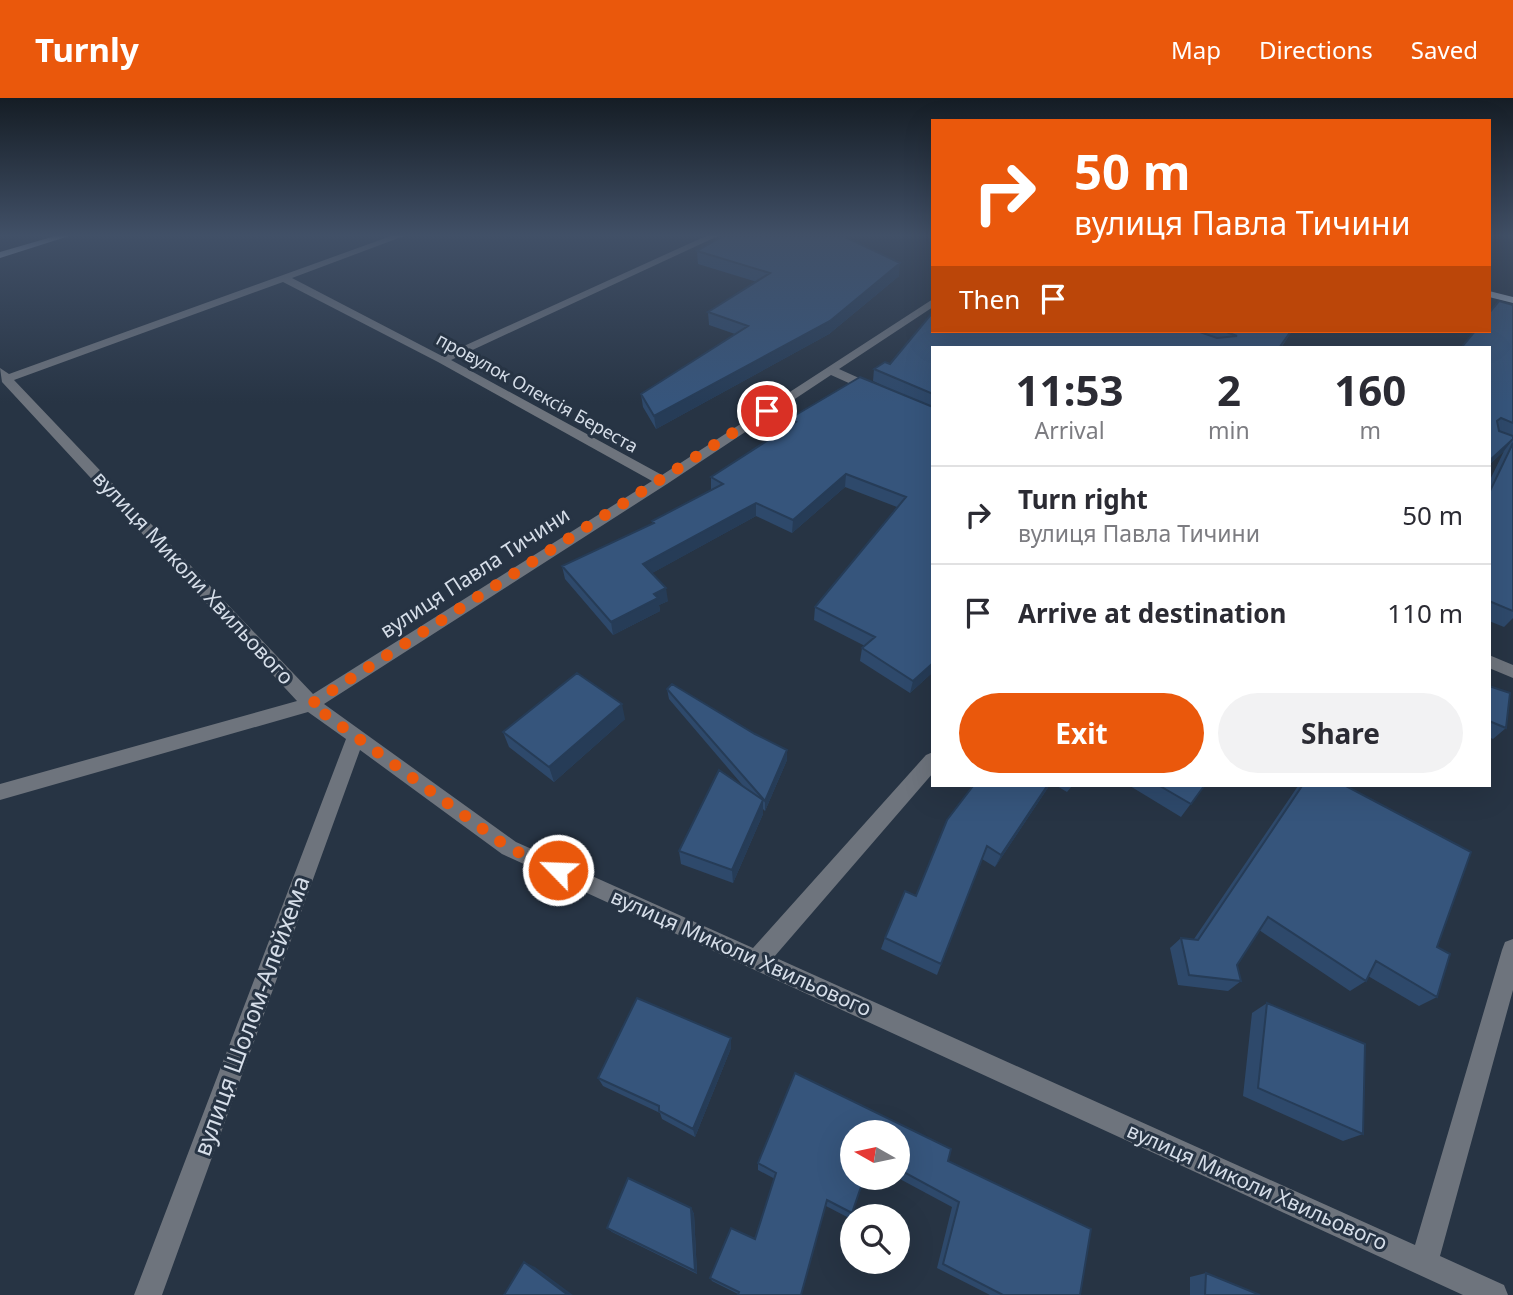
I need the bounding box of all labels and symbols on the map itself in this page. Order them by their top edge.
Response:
street label: провулок Олексія Береста [432,327,643,458]
pin [737,381,797,441]
street label: вулиця Миколи Хвильового [87,464,300,690]
street label: вулиця Павла Тичини [374,500,575,644]
position arrow [521,833,595,907]
street label: вулиця Шолом-Алейхема [184,871,317,1160]
street label: вулиця Миколи Хвильового [607,882,876,1022]
street label: вулиця Миколи Хвильового [1123,1116,1392,1256]
north arrow [840,1120,910,1190]

